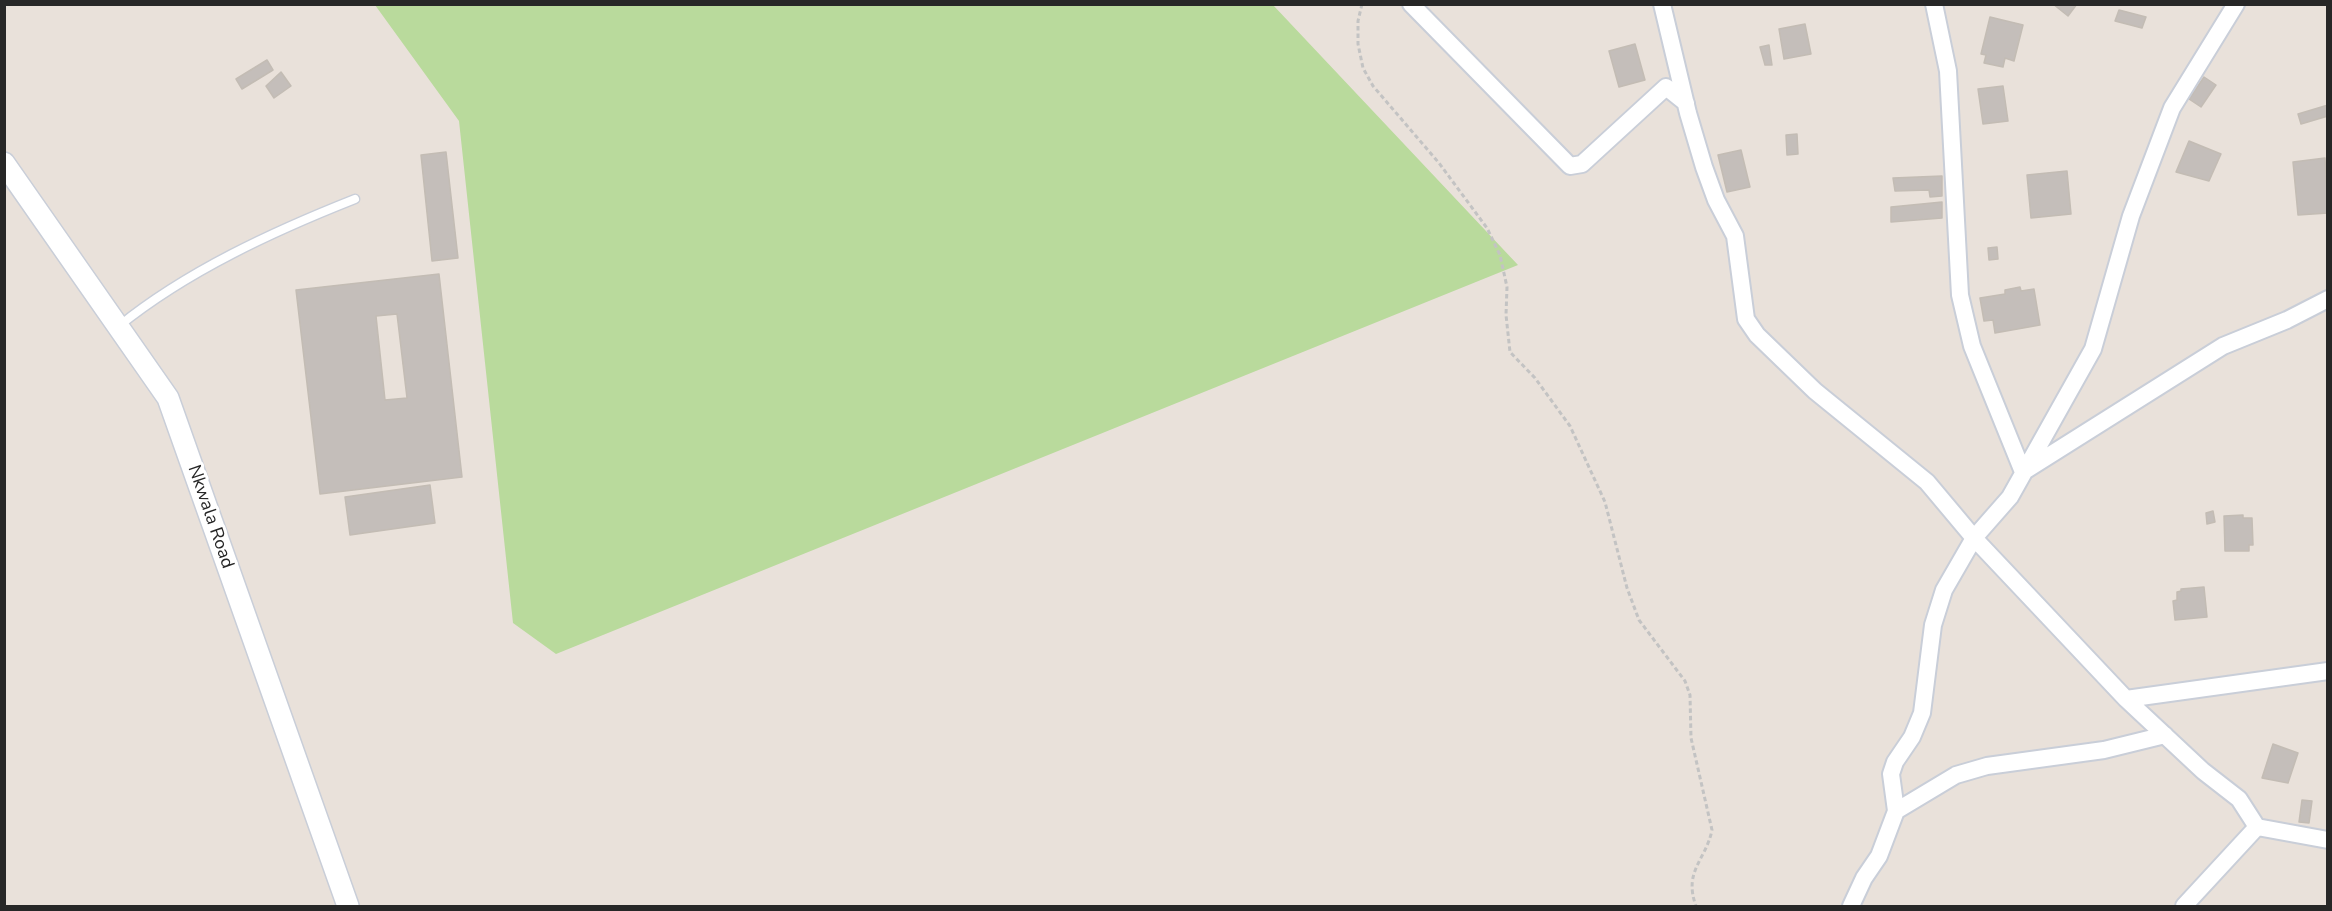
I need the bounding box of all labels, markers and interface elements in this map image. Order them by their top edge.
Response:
street label: Nkwala Road [182,462,238,572]

